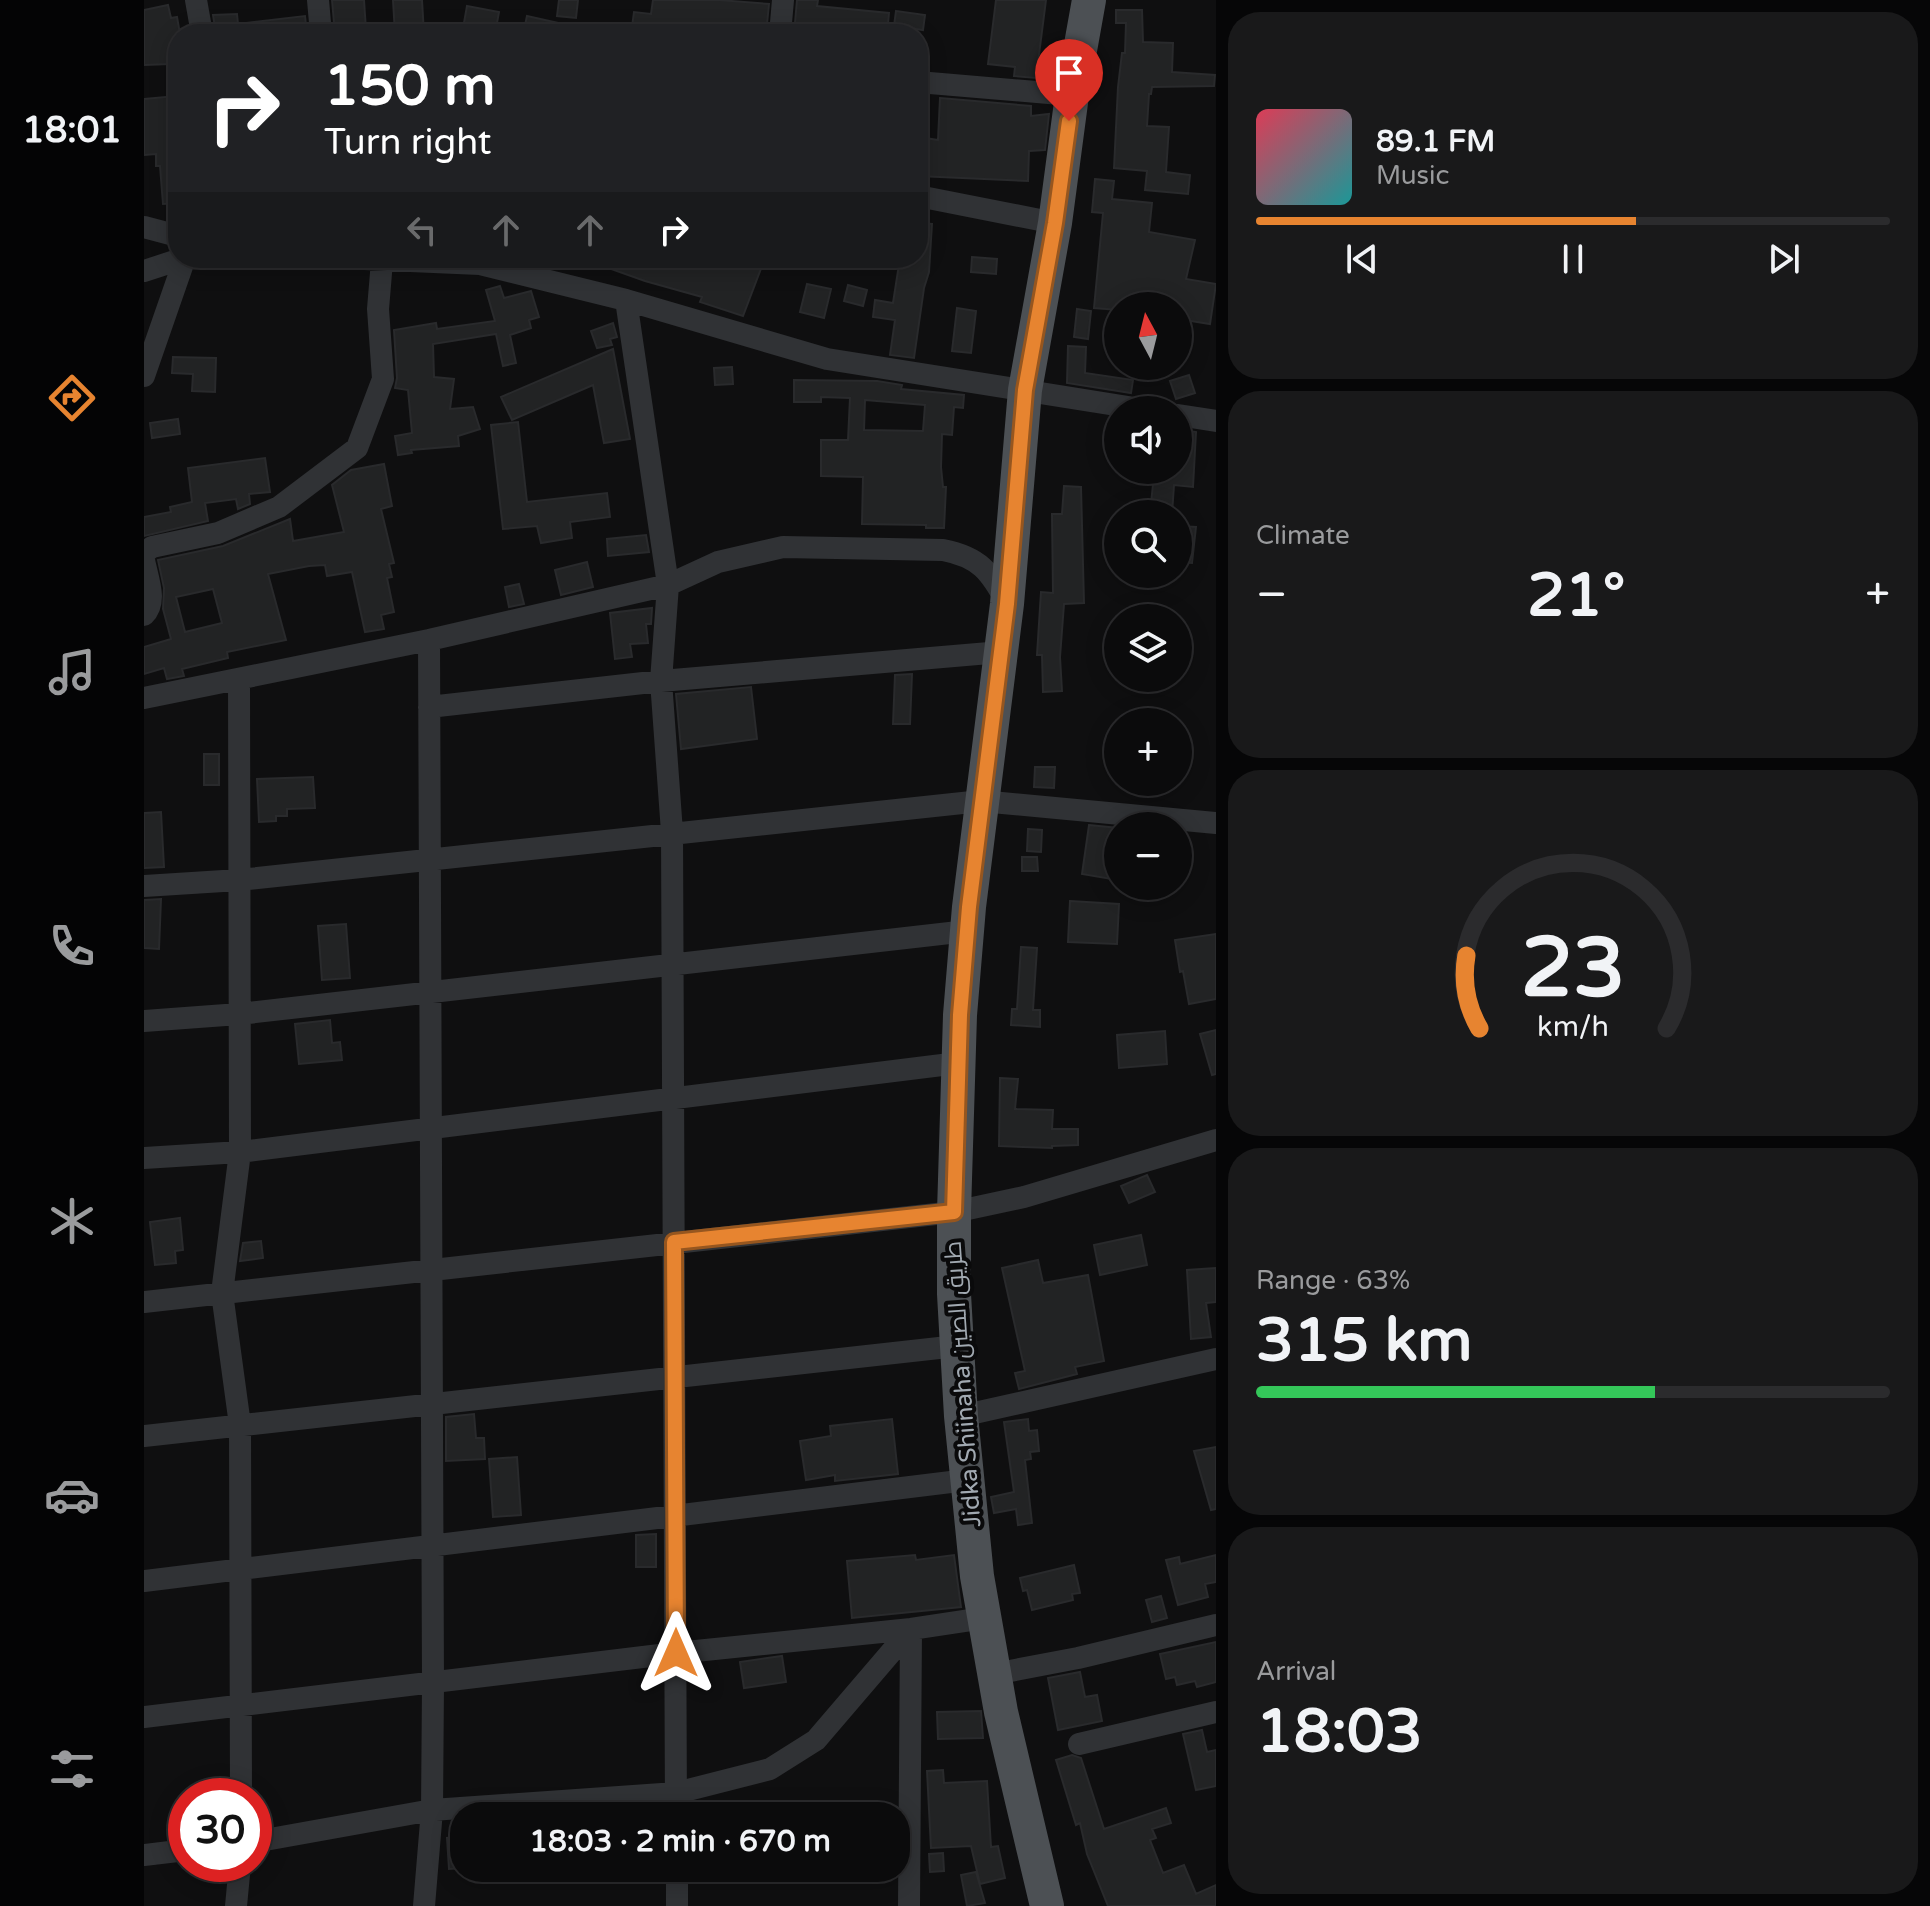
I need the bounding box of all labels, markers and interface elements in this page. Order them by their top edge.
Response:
pin [1035,39,1103,121]
icon: arrive [1047,51,1091,95]
text: 150 m [324,53,495,120]
icon: right [192,56,296,160]
text: 18:01 [22,109,122,152]
text: Turn right [324,121,491,164]
text: 89.1 FM [1376,123,1495,160]
text: Music [1376,160,1449,191]
icon: left [400,208,444,252]
icon: ahead [484,208,528,252]
icon: ahead [568,208,612,252]
icon: right [652,208,696,252]
icon: previous [1340,237,1384,281]
icon: pause [1551,237,1595,281]
icon: next [1762,237,1806,281]
north arrow [1104,292,1192,380]
map controls [1104,292,1192,900]
icon: directions [44,370,100,426]
button: sound [1104,396,1192,484]
button: search [1104,500,1192,588]
text: Climate [1256,520,1350,551]
text: 21° [1527,560,1625,632]
text: − [1256,569,1287,622]
text: + [1865,569,1890,622]
button: layers [1104,604,1192,692]
icon: music [44,644,100,700]
button: + [1104,708,1192,796]
button: − [1104,812,1192,900]
icon: phone [44,918,100,974]
text: 23 [1521,919,1625,1019]
text: km/h [1537,1010,1609,1044]
icon: climate [44,1193,100,1249]
street label: Jidka Shiinaha طريق الصين [939,1240,987,1528]
text: Range · 63% [1256,1265,1410,1296]
text: 315 km [1256,1305,1472,1377]
icon: car [44,1467,100,1523]
position arrow [634,1611,718,1695]
text: Arrival [1256,1656,1336,1687]
text: 18:03 [1256,1696,1422,1768]
icon: filters [44,1741,100,1797]
speed limit sign: 30 [168,1778,272,1882]
text: 18:03 · 2 min · 670 m [529,1823,831,1860]

